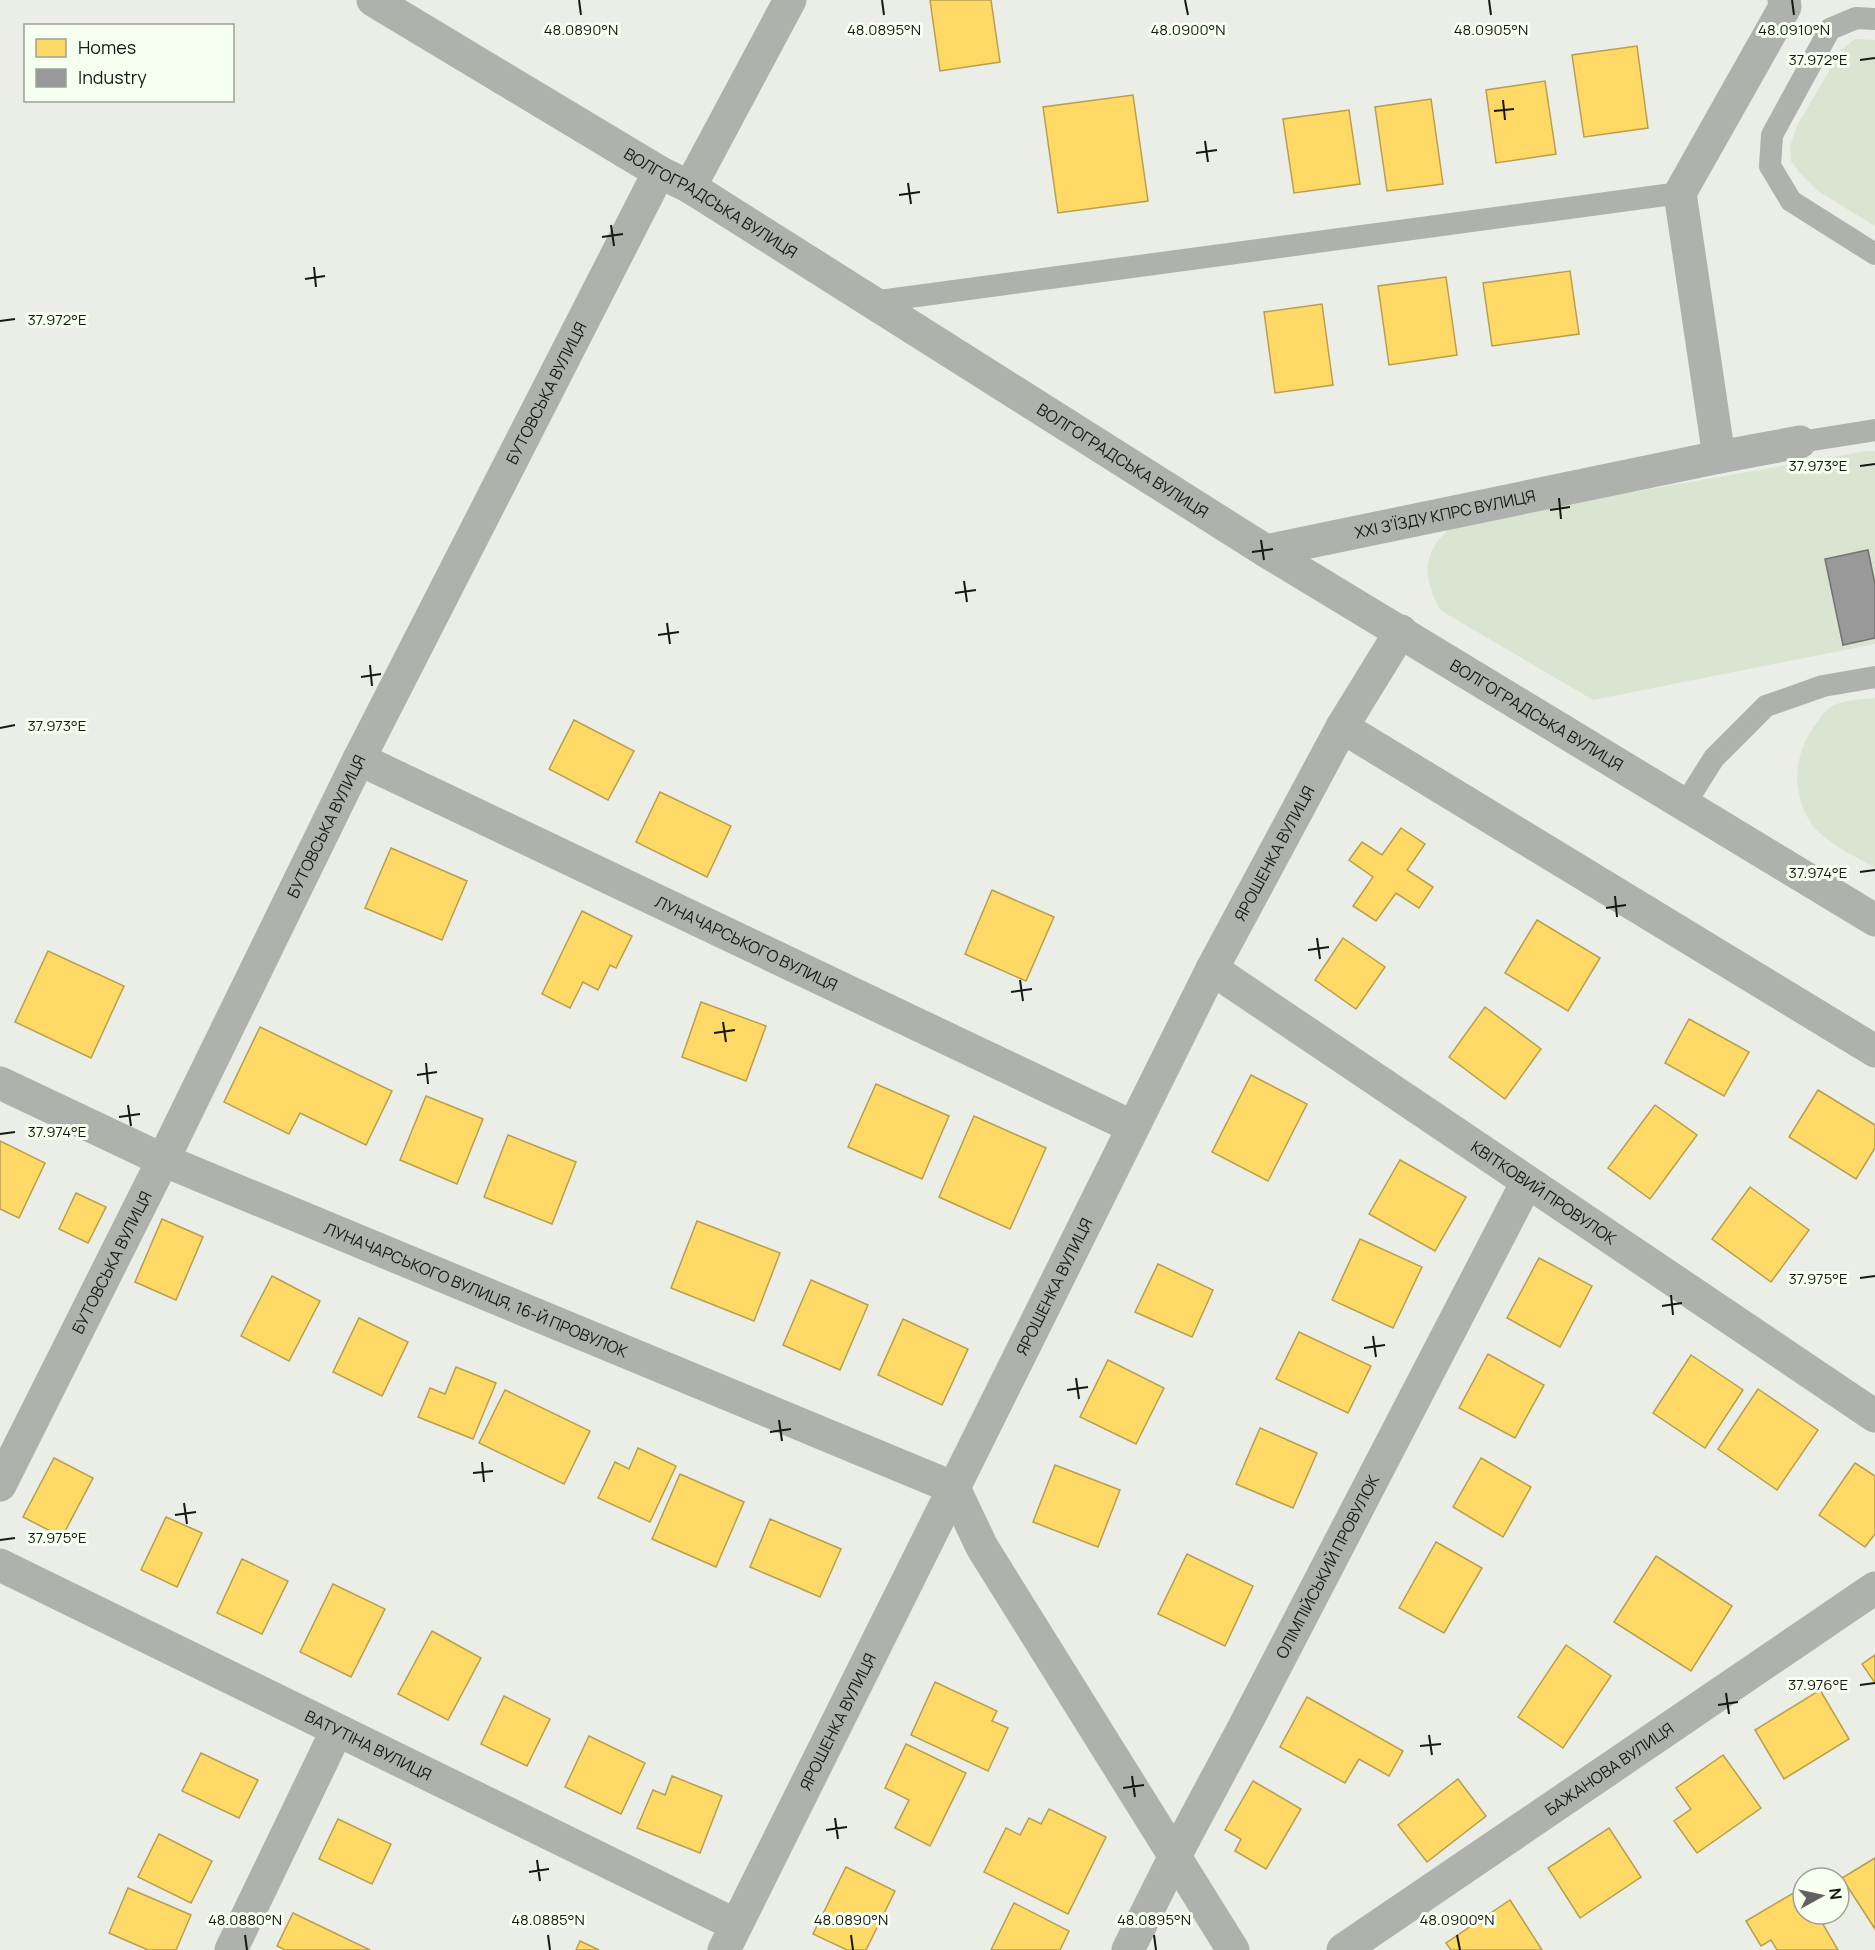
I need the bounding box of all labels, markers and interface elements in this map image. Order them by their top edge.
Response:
text: 48.0890°N [544,19,618,40]
text: 48.0895°N [847,19,921,40]
text: 48.0900°N [1150,19,1226,40]
text: 48.0905°N [1454,19,1528,40]
text: 48.0910°N [1758,19,1830,40]
legend [24,24,234,102]
text: Homes [78,35,136,59]
text: 37.972°E [1788,49,1848,70]
text: Industry [78,65,147,89]
street label: ВОЛГОГРАДСЬКА ВУЛИЦЯ [620,142,802,263]
text: 37.972°E [27,309,87,330]
street label: БУТОВСЬКА ВУЛИЦЯ [501,318,592,468]
street label: ВОЛГОГРАДСЬКА ВУЛИЦЯ [1033,398,1213,523]
text: 37.973°E [1789,455,1847,476]
street label: XXI З’ЇЗДУ КПРС ВУЛИЦЯ [1353,484,1537,543]
street label: ВОЛГОГРАДСЬКА ВУЛИЦЯ [1446,654,1627,776]
text: 37.973°E [28,715,86,736]
street label: БУТОВСЬКА ВУЛИЦЯ [282,751,370,902]
street label: ЯРОШЕНКА ВУЛИЦЯ [1229,782,1319,925]
text: 37.974°E [1789,862,1847,883]
street label: ЛУНАЧАРСЬКОГО ВУЛИЦЯ [652,890,841,996]
text: 37.974°E [28,1121,86,1142]
street label: КВІТКОВИЙ ПРОВУЛОК [1467,1136,1621,1250]
street label: БУТОВСЬКА ВУЛИЦЯ [67,1187,157,1338]
street label: ЯРОШЕНКА ВУЛИЦЯ [1011,1214,1097,1359]
street label: ЛУНАЧАРСЬКОГО ВУЛИЦЯ, 16-Й ПРОВУЛОК [321,1217,631,1363]
text: 37.975°E [1788,1268,1848,1289]
street label: ОЛІМПІЙСЬКИЙ ПРОВУЛОК [1270,1471,1384,1662]
text: 37.975°E [27,1527,87,1548]
street label: ЯРОШЕНКА ВУЛИЦЯ [794,1649,881,1794]
text: 37.976°E [1788,1674,1848,1695]
street label: ВАТУТІНА ВУЛИЦЯ [301,1705,435,1785]
street label: БАЖАНОВА ВУЛИЦЯ [1540,1717,1678,1821]
north arrow [1791,1866,1851,1926]
text: N [1824,1887,1848,1901]
text: 48.0880°N [208,1909,282,1930]
text: 48.0885°N [511,1909,585,1930]
text: 48.0890°N [814,1909,888,1930]
text: 48.0895°N [1117,1909,1191,1930]
text: 48.0900°N [1419,1909,1495,1930]

